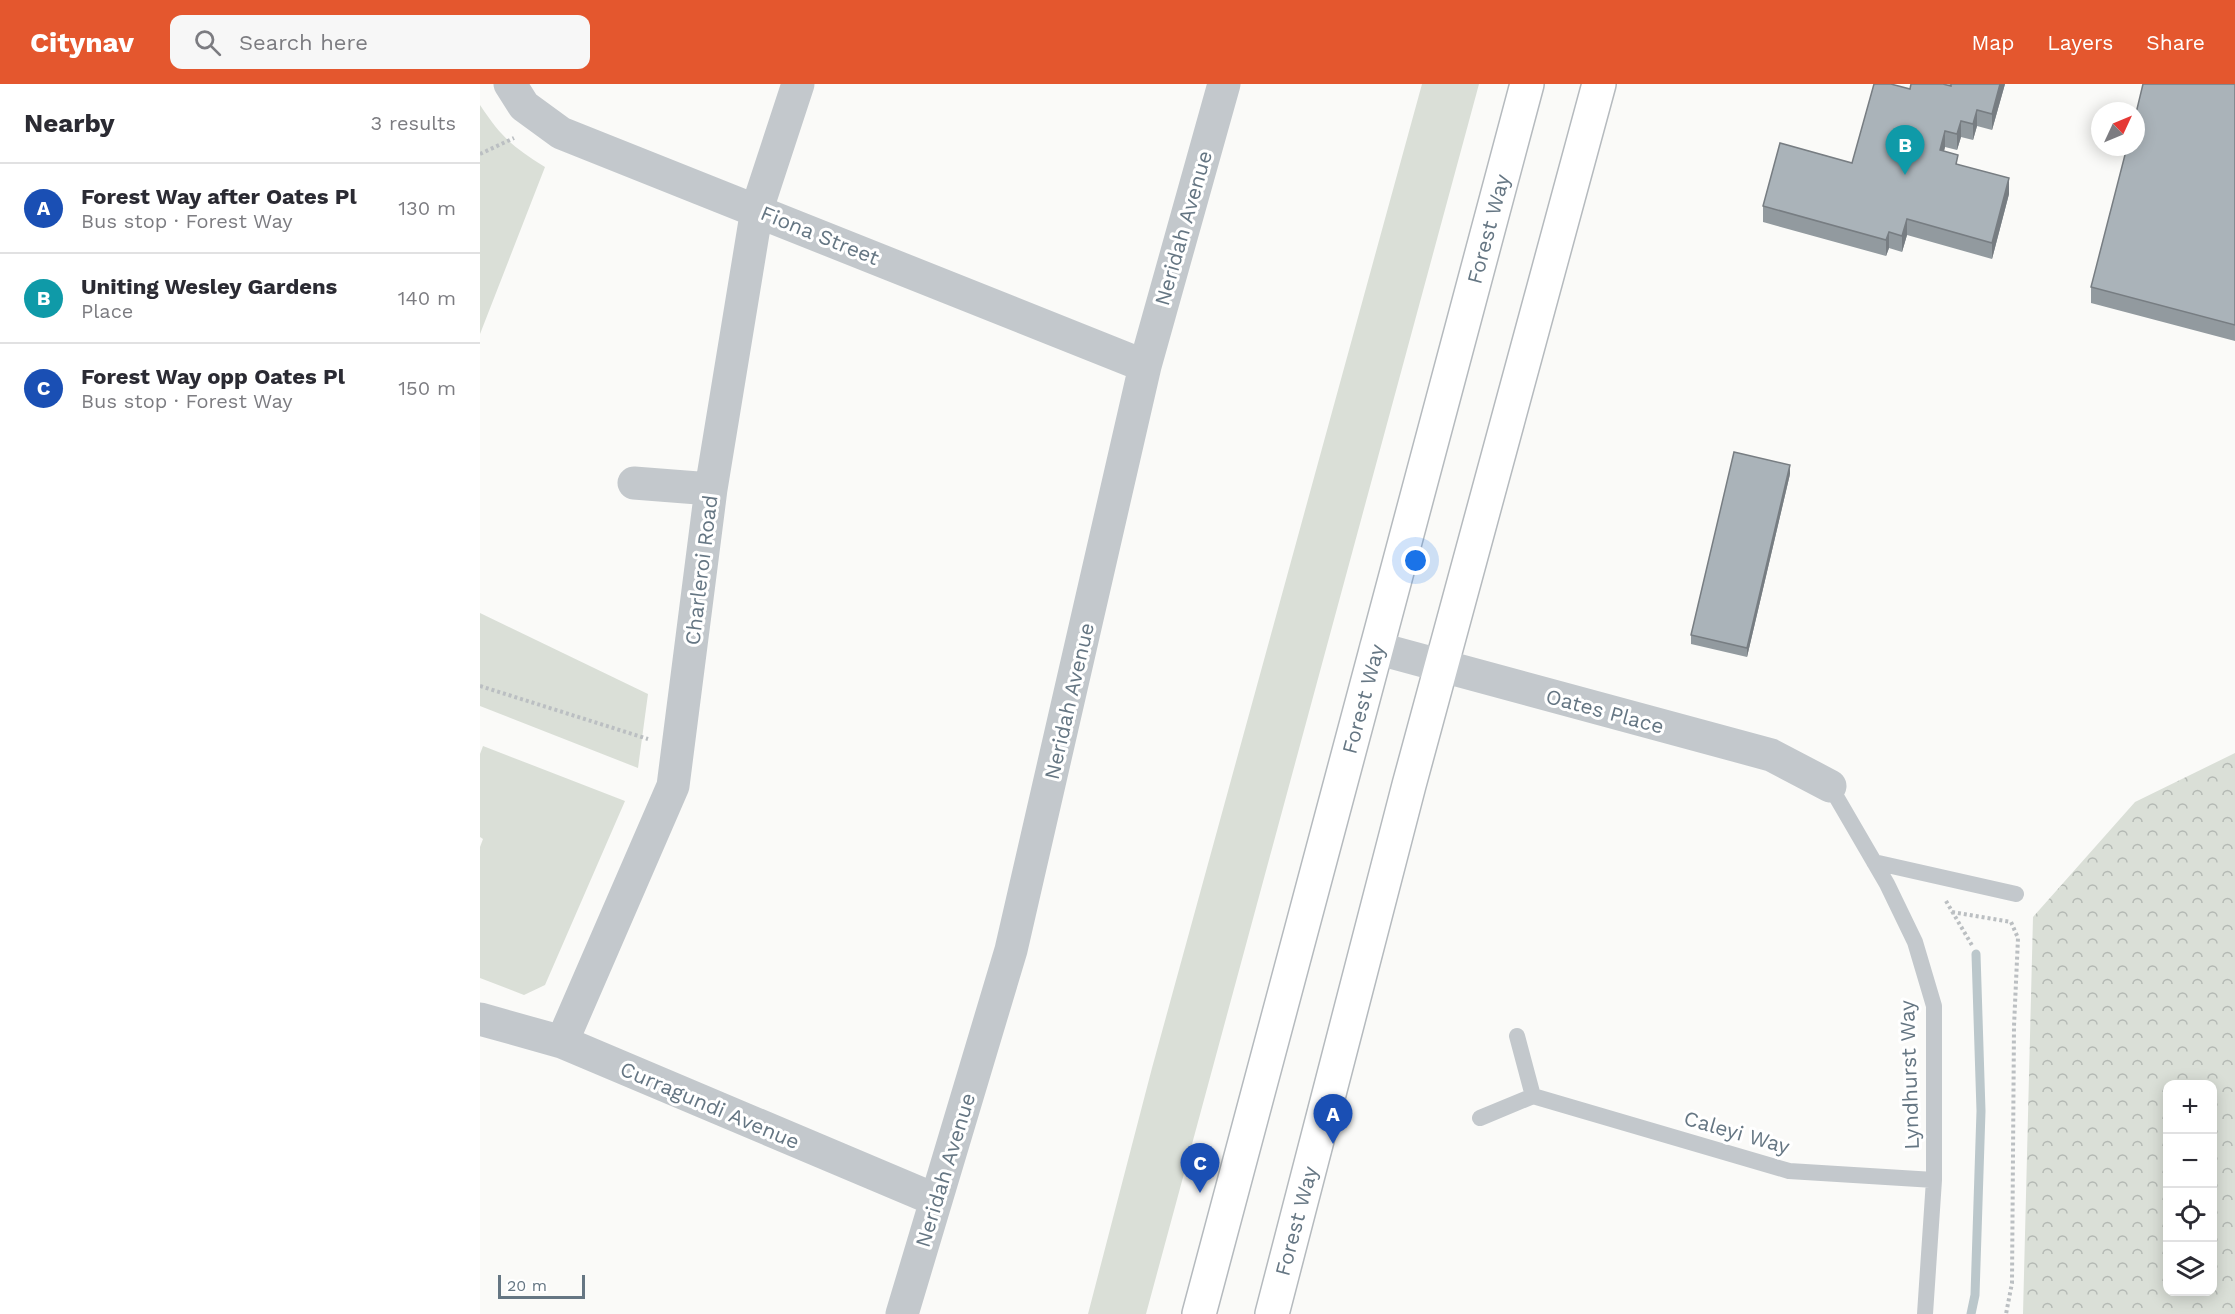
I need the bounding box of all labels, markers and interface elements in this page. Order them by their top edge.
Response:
search box [170,15,590,69]
text: Citynav [30,26,134,59]
icon: search [191,26,224,59]
text: Search here [239,30,368,55]
text: Map [1971,30,2014,55]
text: Layers [2047,30,2113,55]
text: Share [2146,30,2205,55]
north arrow [2091,102,2145,156]
text: Nearby [24,108,115,138]
text: 3 results [371,111,456,135]
pin: B [1886,126,1924,175]
street label: Neridah Avenue [1149,148,1217,308]
street label: Forest Way [1461,171,1515,287]
text: Forest Way after Oates Pl [81,184,357,209]
text: A [37,196,50,220]
text: 130 m [398,196,456,220]
street label: Fiona Street [757,200,883,270]
text: Bus stop · Forest Way [81,209,293,233]
text: Uniting Wesley Gardens [81,274,337,299]
text: B [37,286,50,310]
text: 140 m [398,286,456,310]
text: Place [81,299,133,323]
text: Forest Way opp Oates Pl [81,364,345,389]
text: C [37,376,50,400]
text: 150 m [398,376,456,400]
text: Bus stop · Forest Way [81,389,293,413]
street label: Charleroi Road [679,493,723,647]
your location [1401,546,1430,575]
street label: Neridah Avenue [1039,620,1099,782]
street label: Forest Way [1336,641,1390,757]
street label: Oates Place [1543,683,1667,739]
street label: Lyndhurst Way [1894,1000,1924,1150]
street label: Curragundi Avenue [616,1056,804,1154]
map controls [2163,1080,2217,1296]
button: + [2163,1080,2217,1134]
street label: Neridah Avenue [910,1090,980,1250]
pin: A [1314,1094,1352,1144]
street label: Caleyi Way [1681,1105,1793,1159]
button: − [2163,1134,2217,1188]
pin: C [1180,1144,1220,1193]
street label: Forest Way [1269,1163,1323,1279]
button: locate [2163,1188,2217,1242]
button: layers [2163,1242,2217,1296]
scale bar [498,1272,585,1300]
text: 20 m [507,1276,547,1295]

